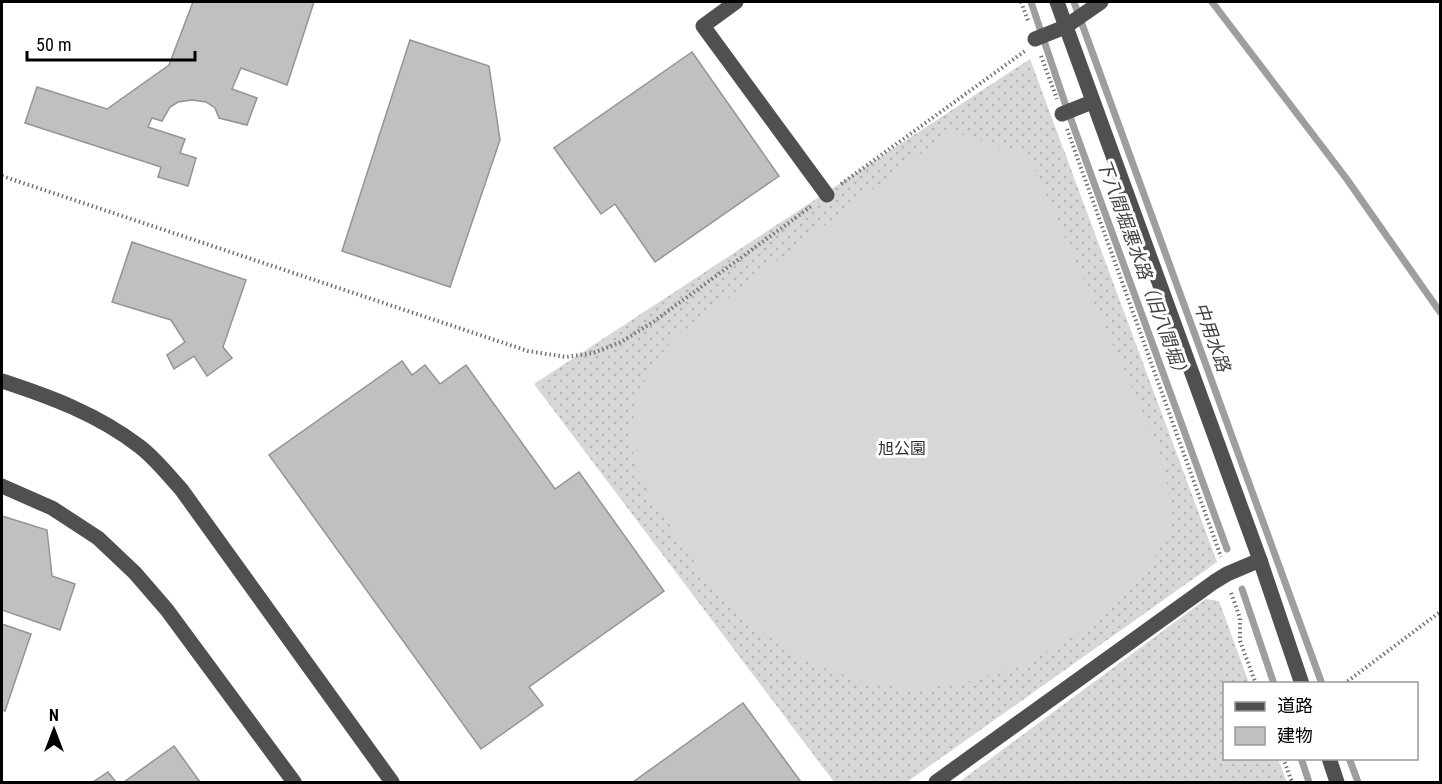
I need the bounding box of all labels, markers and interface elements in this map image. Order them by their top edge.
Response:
scale bar [27,24,195,62]
text: 50 m [36,34,71,55]
water label: 下八間堀悪水路（旧八間堀） [1094,156,1193,383]
water label: 中用水路 [1190,299,1235,376]
park label: 旭公園 [878,439,926,458]
legend [1223,682,1418,760]
text: 道路 [1277,695,1313,716]
north arrow [24,700,84,760]
text: N [49,706,59,725]
text: 建物 [1277,725,1313,746]

